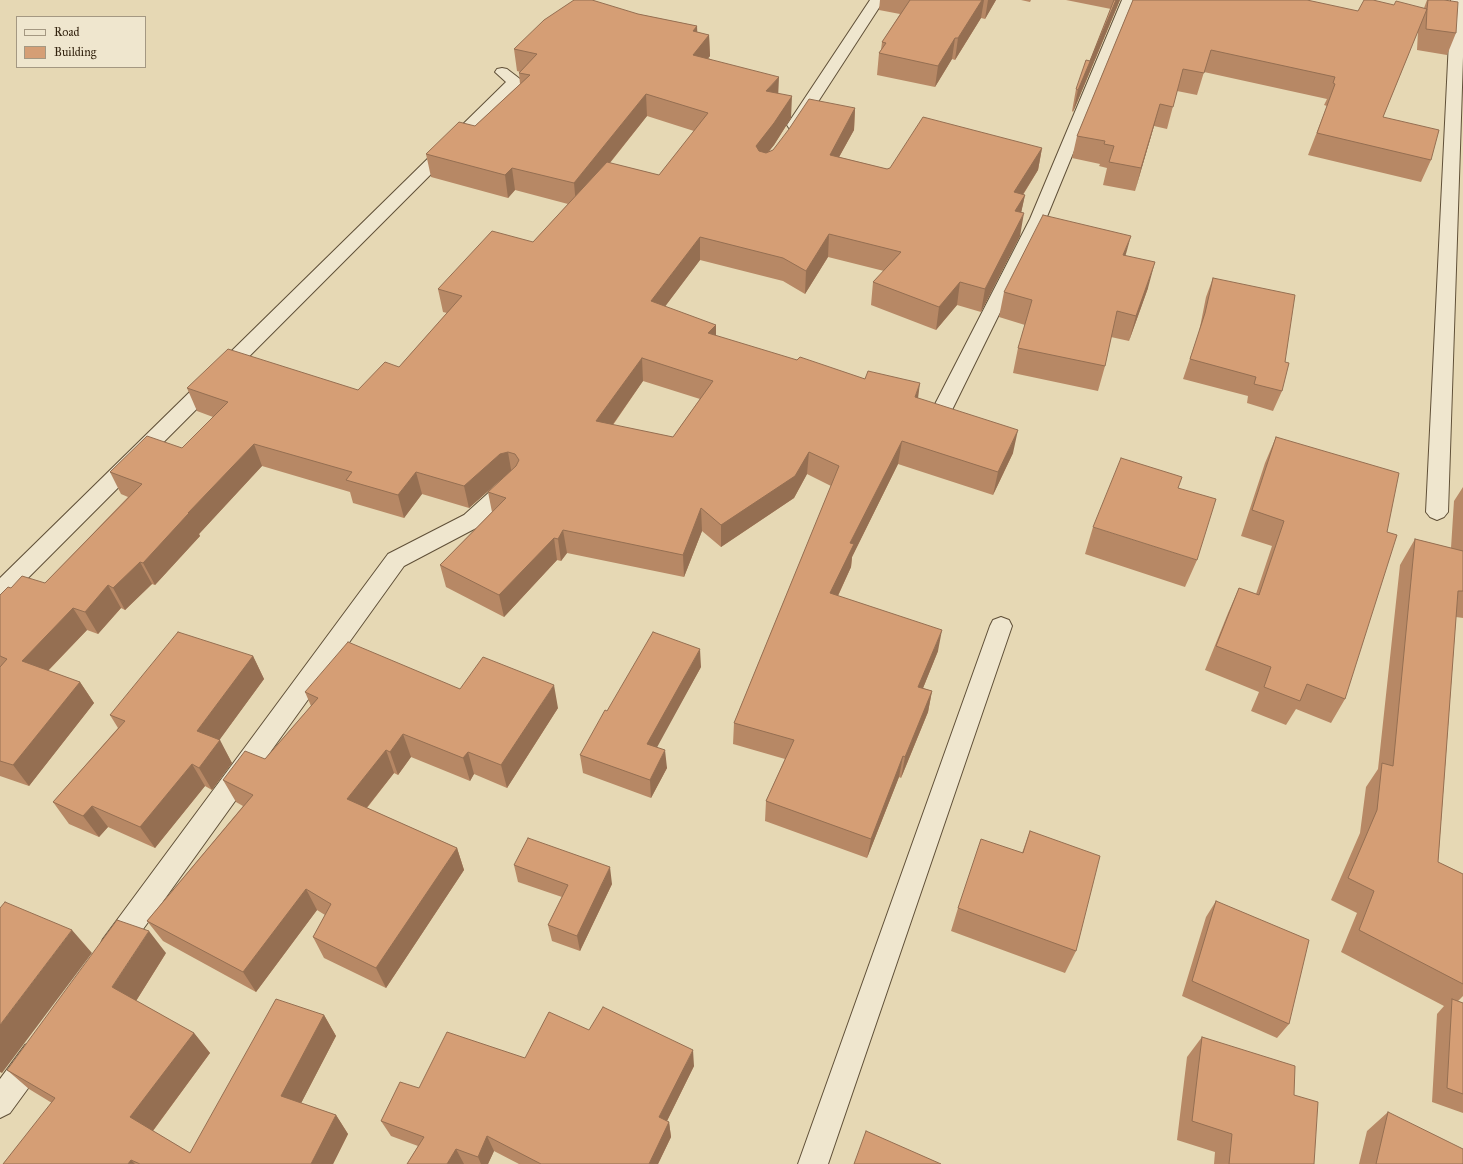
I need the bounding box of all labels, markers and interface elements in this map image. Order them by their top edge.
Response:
legend [16,16,146,68]
text: Road [54,25,80,39]
text: Building [54,45,96,59]

